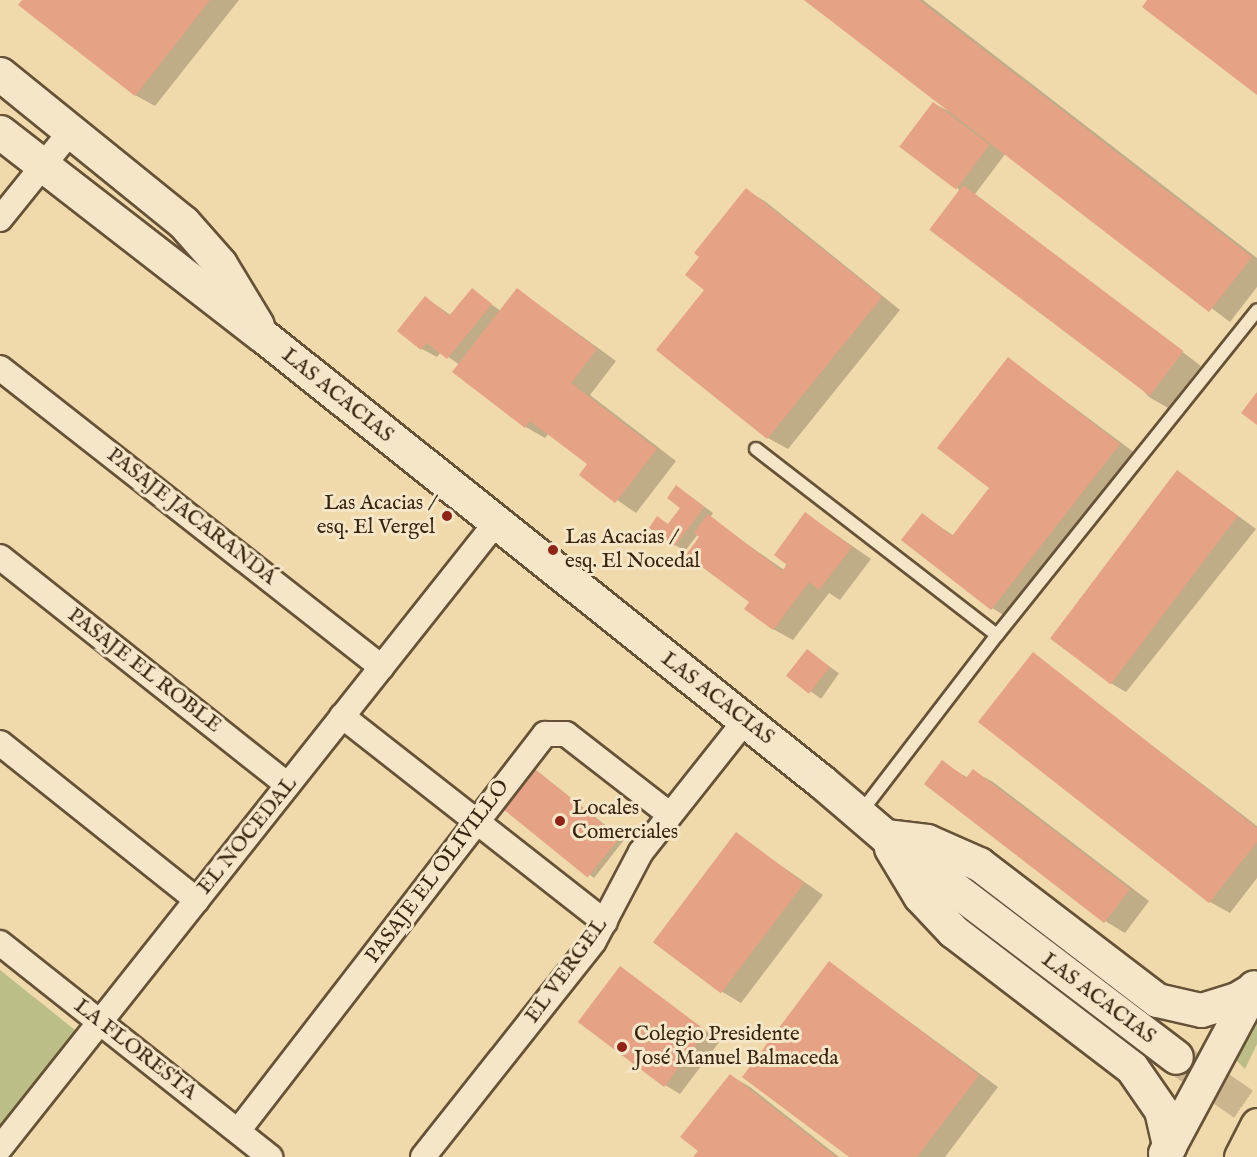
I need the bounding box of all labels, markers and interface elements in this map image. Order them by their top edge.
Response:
street label: LAS ACACIAS [276,343,398,449]
street label: PASAJE JACARANDÁ [101,443,281,591]
place label: Las Acacias / esq. El Vergel [317,491,435,541]
marker: Las Acacias / esq. El Vergel [440,509,454,523]
place label: Las Acacias / esq. El Nocedal [565,525,700,575]
marker: Las Acacias / esq. El Nocedal [546,543,560,557]
street label: PASAJE EL ROBLE [62,603,226,739]
street label: LAS ACACIAS [656,647,778,751]
street label: EL NOCEDAL [193,772,303,900]
street label: PASAJE EL OLIVILLO [361,775,515,969]
place label: Locales Comerciales [572,796,678,846]
marker: Locales Comerciales [553,814,567,828]
street label: EL VERGEL [520,913,614,1029]
street label: LAS ACACIAS [1036,948,1160,1050]
street label: LA FLORESTA [68,994,202,1106]
place label: Colegio Presidente José Manuel Balmaceda [634,1022,839,1072]
marker: Colegio Presidente José Manuel Balmaceda [615,1040,629,1054]

